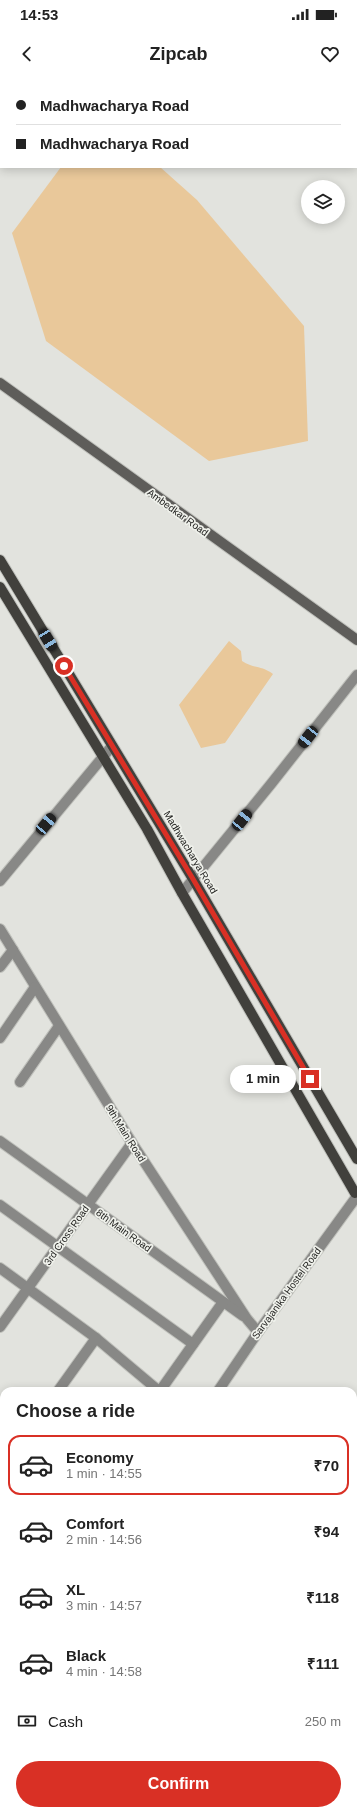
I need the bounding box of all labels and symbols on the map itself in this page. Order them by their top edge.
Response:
street label: Ambedkar Road [145,487,210,538]
car [37,627,59,653]
route start [55,657,73,675]
car [296,724,320,750]
car [230,807,254,833]
street label: Madhwacharya Road [162,809,220,896]
car [34,811,58,837]
callout: 1 min [230,1065,296,1093]
route end [301,1070,319,1088]
street label: 9th Main Road [104,1103,147,1164]
street label: 3rd Cross Road [42,1203,91,1267]
street label: 8th Main Road [94,1207,153,1254]
street label: Sarvajanika Hostel Road [250,1246,323,1341]

